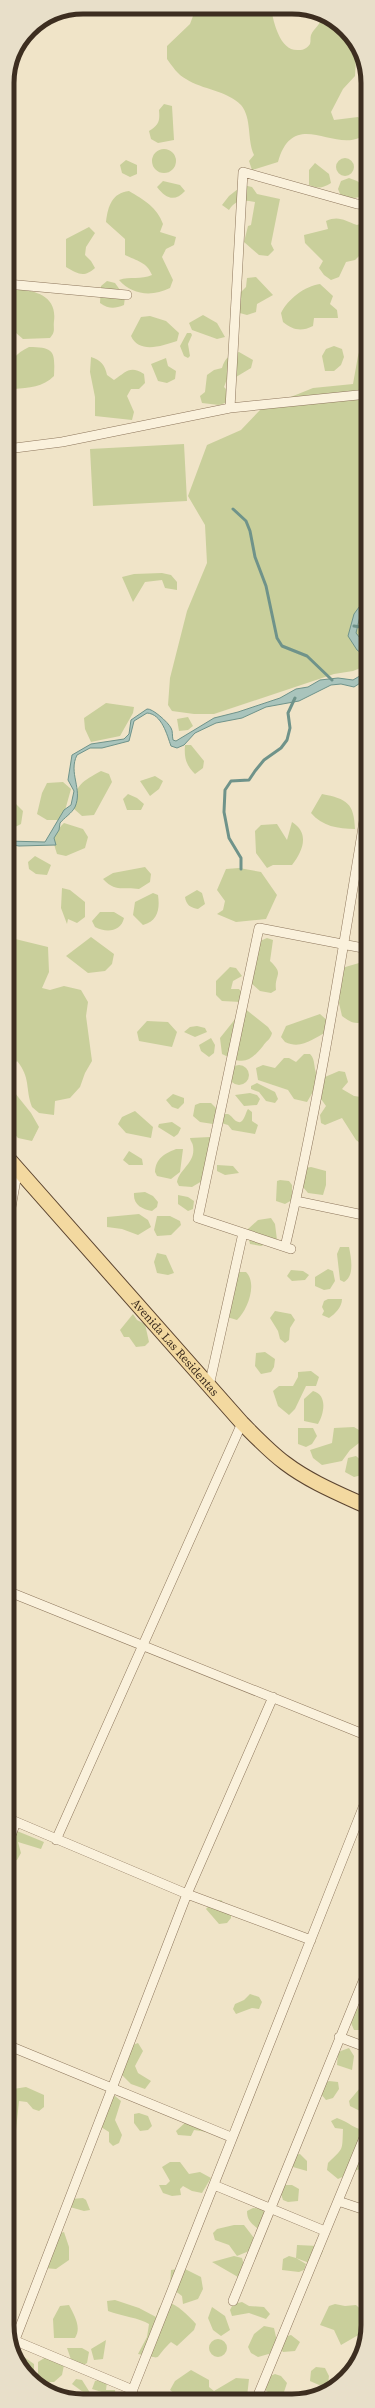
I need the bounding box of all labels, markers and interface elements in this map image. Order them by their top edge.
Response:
street label: Avenida Las Residentas [128,1295,223,1399]

